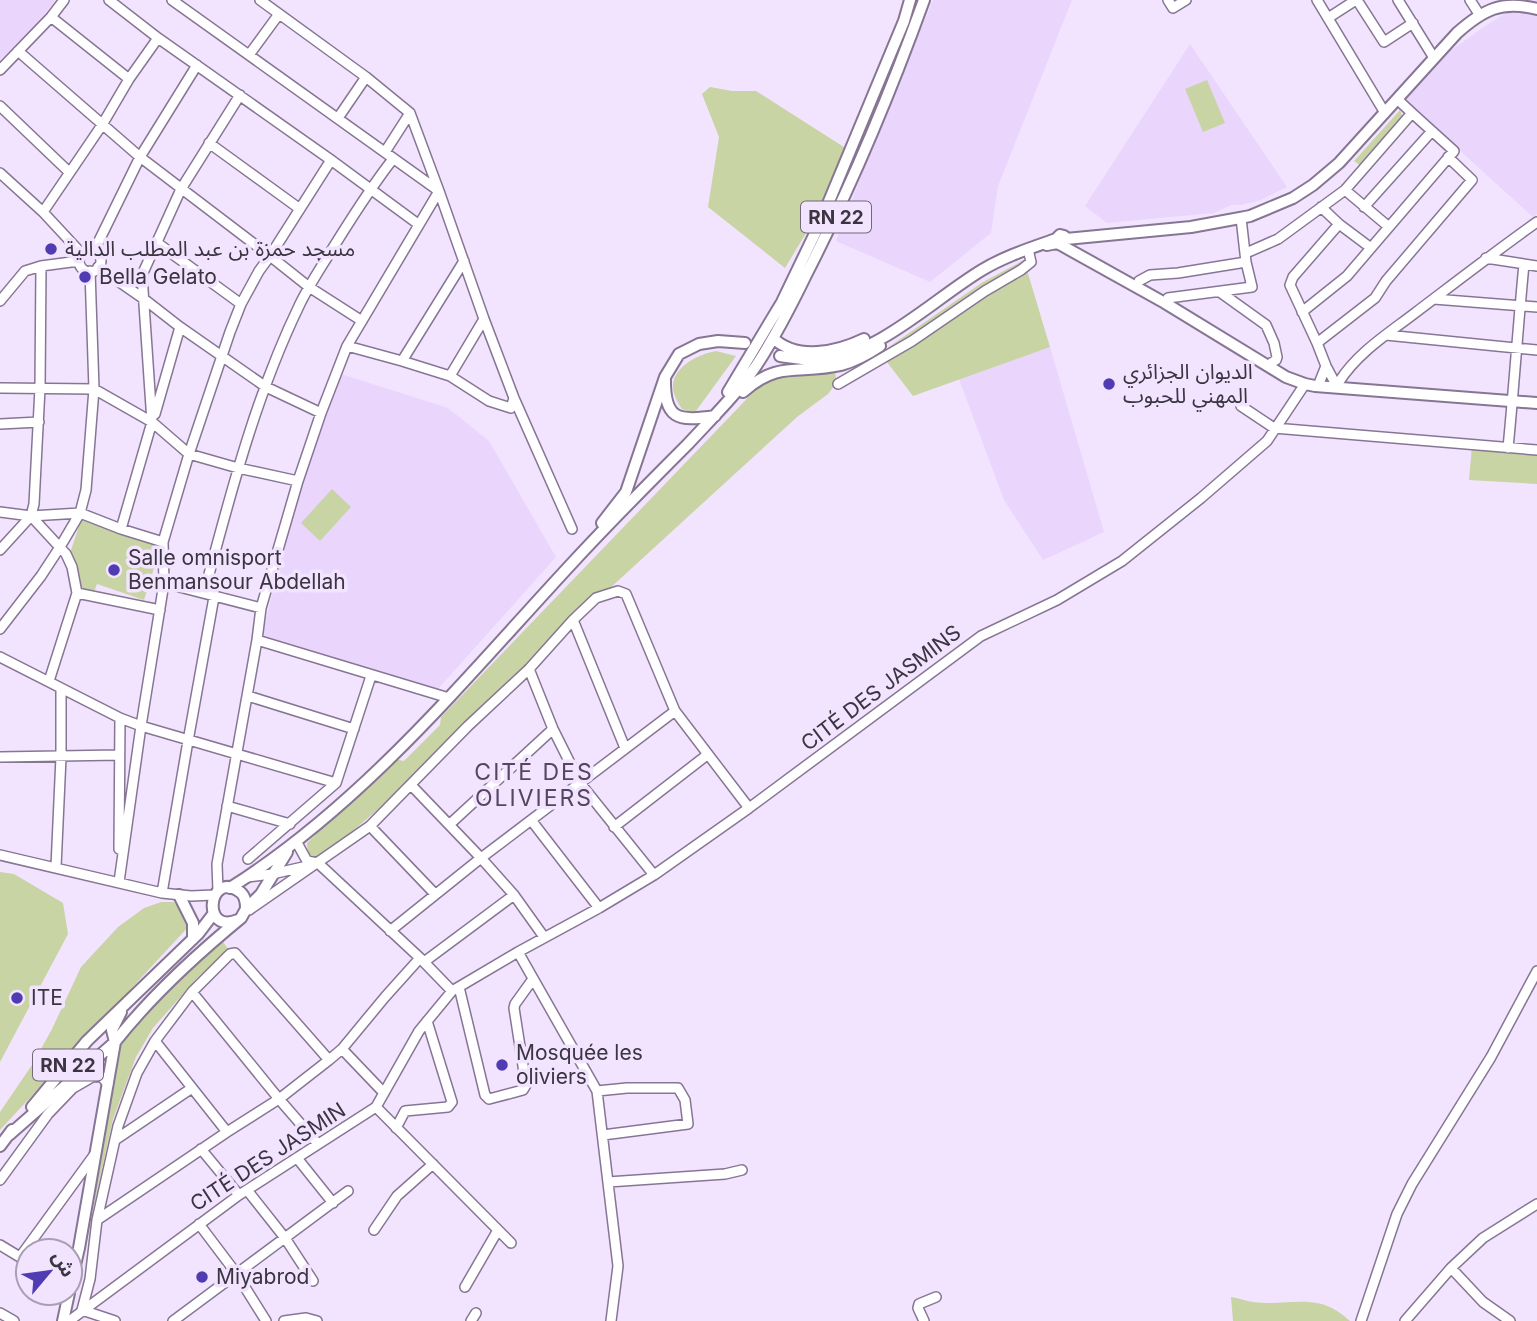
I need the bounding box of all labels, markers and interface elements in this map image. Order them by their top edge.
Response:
road number: RN 22 [801,202,871,232]
place label: مسجد حمزة بن عبد المطلب الدالية [65,236,355,261]
marker: مسجد حمزة بن عبد المطلب الدالية [43,241,59,257]
place label: Bella Gelato [99,264,217,289]
marker: Bella Gelato [77,269,93,285]
place label: الديوان الجزائري المهني للحبوب [1123,359,1253,412]
marker: الديوان الجزائري المهني للحبوب [1101,376,1117,392]
place label: Salle omnisport Benmansour Abdellah [128,545,346,594]
marker: Salle omnisport Benmansour Abdellah [106,562,122,578]
street label: CITÉ DES JASMINS [795,619,966,756]
district label: CITÉ DES OLIVIERS [474,758,594,812]
place label: ITE [31,985,63,1010]
marker: ITE [9,990,25,1006]
place label: Mosquée les oliviers [516,1040,643,1089]
road number: RN 22 [33,1050,103,1080]
marker: Mosquée les oliviers [494,1057,510,1073]
street label: CITÉ DES JASMIN [185,1096,350,1216]
north arrow [14,1237,84,1307]
text: ش [47,1247,80,1281]
place label: Miyabrod [216,1264,309,1289]
marker: Miyabrod [194,1269,210,1285]

